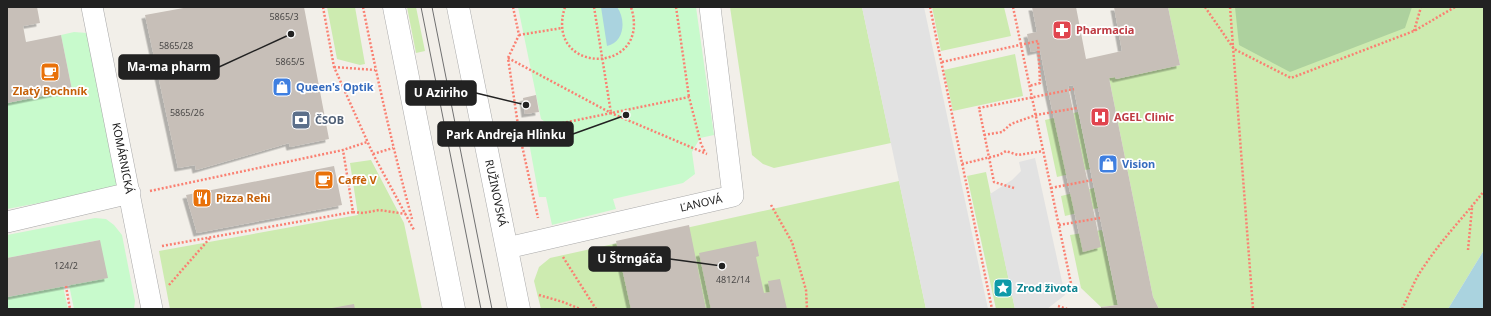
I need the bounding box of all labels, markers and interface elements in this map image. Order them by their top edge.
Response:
house number: 5865/3 [269,10,299,23]
pharmacy icon: Pharmacia [1051,19,1073,41]
place label: Pharmacia [1076,22,1134,37]
house number: 5865/28 [159,39,193,52]
callout: Ma-ma pharm [119,55,219,79]
house number: 5865/5 [275,55,305,68]
text: Ma-ma pharm [127,58,211,75]
cafe icon: Zlatý Bochník [39,61,61,83]
shop icon: Queen's Optik [271,76,293,98]
place label: Queen's Optik [296,79,374,94]
callout: U Aziriho [406,81,476,105]
place label: Zlatý Bochník [13,83,87,98]
text: U Aziriho [414,84,468,101]
house number: 5865/26 [170,106,204,119]
hospital icon: AGEL Clinic [1089,106,1111,128]
bank icon: ČSOB [290,109,312,131]
place label: AGEL Clinic [1114,109,1175,124]
place label: ČSOB [315,112,344,127]
street label: KOMÁRNICKÁ [109,121,138,196]
callout: Park Andreja Hlinku [438,122,573,146]
text: Park Andreja Hlinku [446,126,566,143]
shop icon: Vision [1097,153,1119,175]
place label: Vision [1122,156,1155,171]
street label: RUŽINOVSKÁ [482,158,511,229]
cafe icon: Caffè V [313,169,335,191]
place label: Caffè V [338,172,378,187]
restaurant icon: Pizza Rehi [191,187,213,209]
place label: Pizza Rehi [216,190,271,205]
street label: ĽANOVÁ [678,190,724,215]
callout: U Štrngáča [589,247,670,271]
text: U Štrngáča [597,250,663,267]
house number: 124/2 [54,259,78,272]
house number: 4812/14 [716,273,750,286]
place icon: Zrod života [992,277,1014,299]
place label: Zrod života [1017,280,1078,295]

